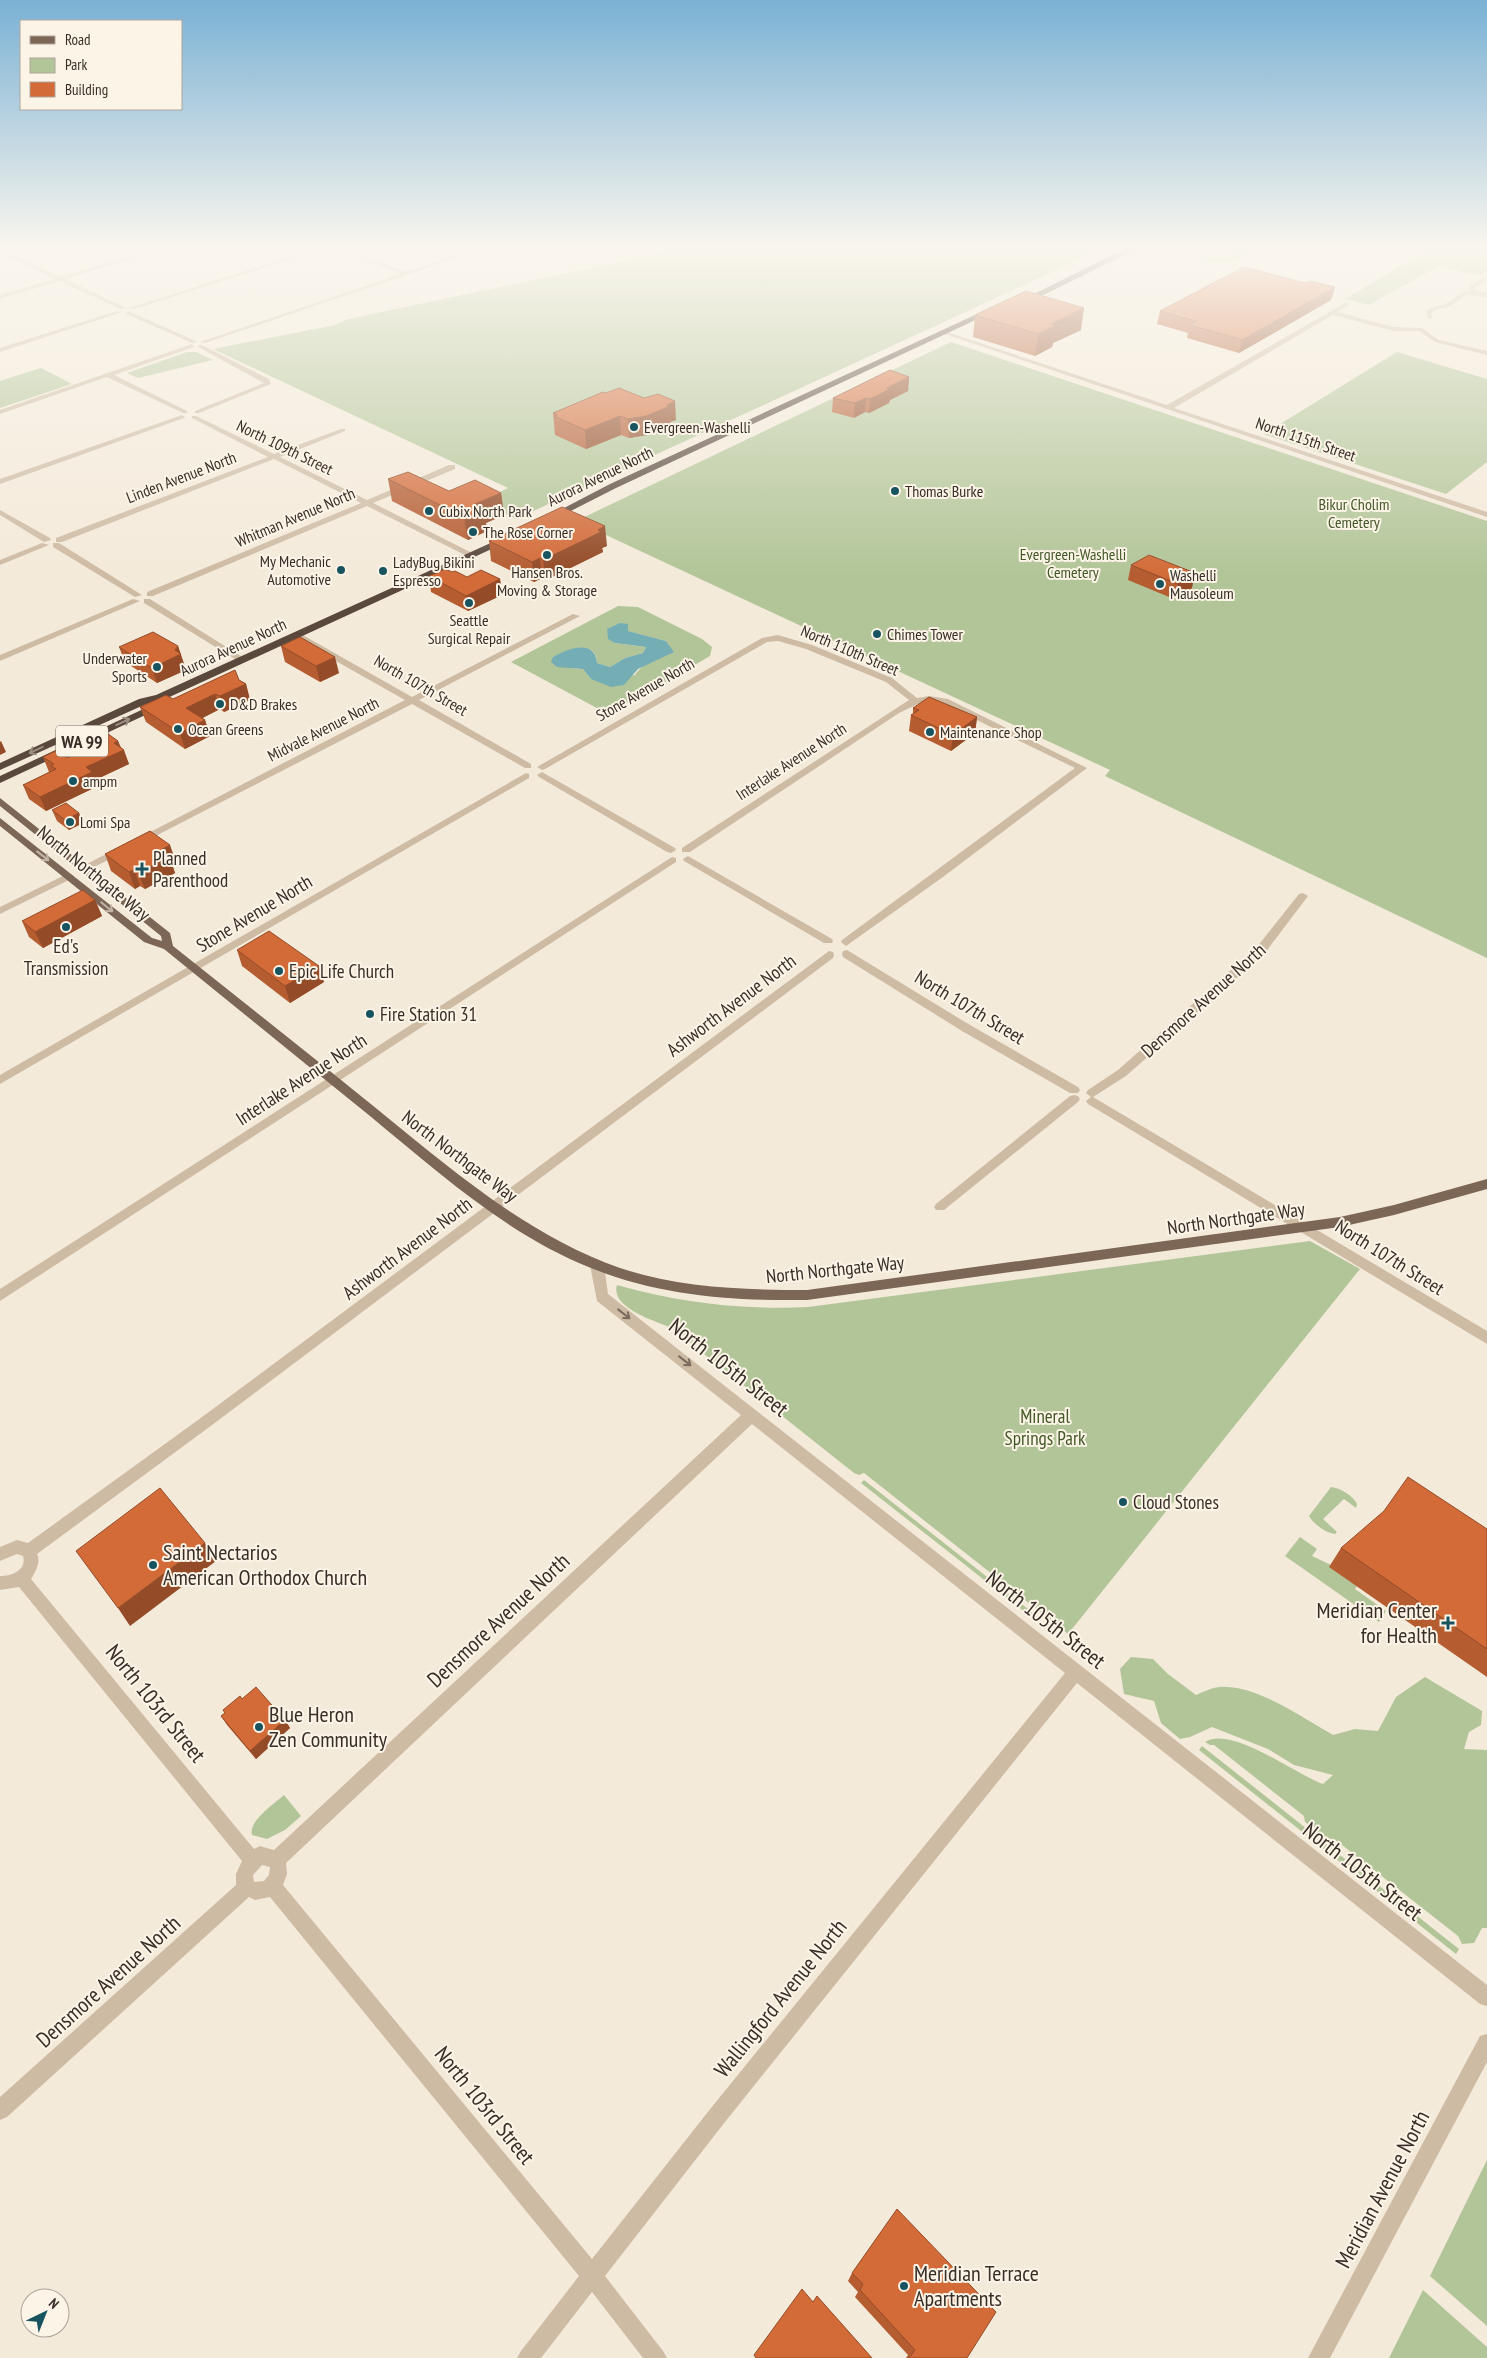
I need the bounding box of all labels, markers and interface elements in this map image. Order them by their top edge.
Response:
legend [20,20,182,110]
text: Road [65,30,91,49]
text: Park [65,55,87,74]
text: Building [65,80,108,99]
street label: North 115th Street [1253,413,1359,466]
street label: North 109th Street [234,415,337,479]
place label: Evergreen-Washelli [644,417,751,437]
marker: Evergreen-Washelli [628,421,640,433]
street label: Aurora Avenue North [544,442,656,510]
street label: Linden Avenue North [123,447,239,507]
place label: Thomas Burke [905,481,983,501]
street label: Whitman Avenue North [232,483,358,551]
marker: Thomas Burke [889,485,901,497]
park label: Bikur Cholim Cemetery [1319,494,1389,532]
place label: Cubix North Park [439,501,533,521]
marker: Cubix North Park [423,505,435,517]
place label: The Rose Corner [483,522,573,542]
marker: The Rose Corner [467,526,479,538]
park label: Evergreen-Washelli Cemetery [1020,544,1126,582]
marker: Hansen Bros. Moving & Storage [541,549,553,561]
place label: My Mechanic Automotive [260,551,331,589]
place label: LadyBug Bikini Espresso [393,552,475,590]
place label: Hansen Bros. Moving & Storage [497,562,597,600]
marker: My Mechanic Automotive [335,564,347,576]
marker: LadyBug Bikini Espresso [377,565,389,577]
place label: Washelli Mausoleum [1170,565,1234,603]
marker: Washelli Mausoleum [1154,578,1166,590]
marker: Seattle Surgical Repair [463,597,475,609]
place label: Seattle Surgical Repair [428,610,511,648]
street label: Aurora Avenue North [177,614,289,680]
street label: North 110th Street [798,620,903,680]
place label: Chimes Tower [887,624,963,644]
marker: Chimes Tower [871,628,883,640]
place label: Underwater Sports [83,648,148,686]
street label: North 107th Street [371,650,472,720]
street label: Stone Avenue North [592,653,698,725]
marker: Underwater Sports [151,661,163,673]
street label: Midvale Avenue North [264,692,382,766]
place label: D&D Brakes [230,694,297,714]
marker: D&D Brakes [214,698,226,710]
one-way arrow [115,716,130,726]
street label: Interlake Avenue North [732,718,850,804]
place label: Ocean Greens [188,719,263,739]
place label: Maintenance Shop [940,722,1042,742]
marker: Ocean Greens [172,723,184,735]
road number: WA 99 [56,726,108,756]
marker: Maintenance Shop [924,726,936,738]
one-way arrow [29,746,44,756]
place label: ampm [83,771,117,791]
marker: ampm [67,775,79,787]
place label: Lomi Spa [80,812,130,832]
marker: Lomi Spa [64,816,76,828]
street label: North Northgate Way [33,820,156,927]
place label: Planned Parenthood [153,846,228,892]
one-way arrow [36,850,49,861]
marker: Planned Parenthood [135,862,149,876]
street label: Stone Avenue North [192,869,316,957]
one-way arrow [100,901,113,912]
marker: Ed's Transmission [60,921,72,933]
place label: Ed's Transmission [24,934,108,980]
street label: Densmore Avenue North [1136,938,1270,1062]
street label: Ashworth Avenue North [662,949,800,1061]
place label: Epic Life Church [289,959,394,983]
marker: Epic Life Church [273,965,285,977]
street label: North 107th Street [911,965,1030,1050]
place label: Fire Station 31 [380,1002,477,1026]
marker: Fire Station 31 [364,1008,376,1020]
street label: Interlake Avenue North [231,1028,371,1130]
street label: North Northgate Way [397,1105,523,1208]
street label: Ashworth Avenue North [338,1192,476,1304]
street label: North Northgate Way [1166,1196,1307,1240]
street label: North 107th Street [1331,1214,1450,1300]
street label: North Northgate Way [765,1250,906,1288]
one-way arrow [617,1309,631,1319]
street label: North 105th Street [664,1312,794,1422]
one-way arrow [678,1356,691,1367]
park label: Mineral Springs Park [1005,1404,1086,1450]
place label: Cloud Stones [1133,1490,1219,1514]
marker: Cloud Stones [1117,1496,1129,1508]
place label: Saint Nectarios American Orthodox Church [163,1538,367,1591]
street label: Densmore Avenue North [421,1547,575,1693]
marker: Saint Nectarios American Orthodox Church [147,1559,159,1571]
street label: North 105th Street [981,1564,1111,1674]
place label: Meridian Center for Health [1316,1596,1437,1649]
marker: Meridian Center for Health [1441,1616,1455,1630]
street label: North 103rd Street [100,1638,212,1768]
place label: Blue Heron Zen Community [269,1700,388,1753]
marker: Blue Heron Zen Community [253,1721,265,1733]
street label: North 105th Street [1298,1816,1428,1926]
street label: Densmore Avenue North [30,1909,186,2053]
street label: Wallingford Avenue North [708,1913,852,2083]
street label: North 103rd Street [429,2040,541,2170]
street label: Meridian Avenue North [1329,2105,1435,2273]
place label: Meridian Terrace Apartments [914,2259,1039,2312]
marker: Meridian Terrace Apartments [898,2280,910,2292]
north arrow [20,2288,70,2338]
text: N [45,2294,63,2313]

